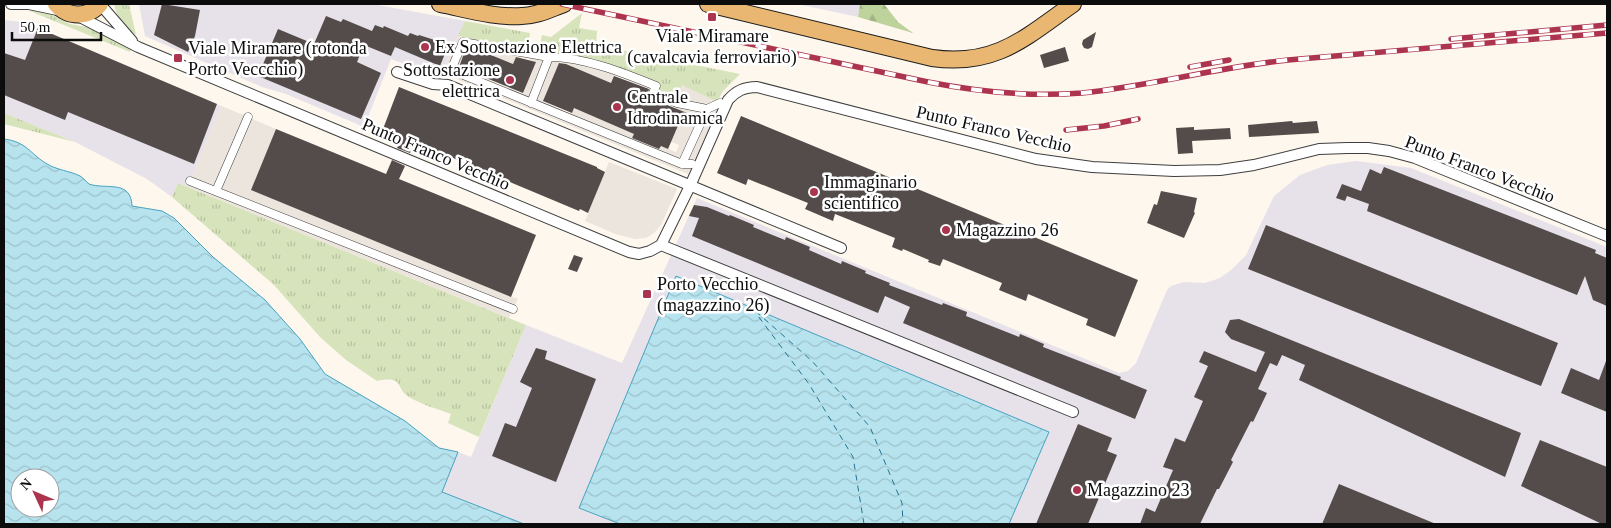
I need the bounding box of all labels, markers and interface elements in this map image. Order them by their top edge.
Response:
scale bar [12,10,101,42]
marker: Viale Miramare (cavalcavia ferroviario) [706,11,718,23]
text: 50 m [20,19,51,35]
place label: Viale Miramare (cavalcavia ferroviario) [627,26,797,68]
place label: Ex Sottostazione Elettrica [435,37,622,57]
place label: Viale Miramare (rotonda Porto Veccchio) [188,38,367,80]
marker: Ex Sottostazione Elettrica [419,41,431,53]
marker: Viale Miramare (rotonda Porto Veccchio) [172,52,184,64]
place label: Sottostazione elettrica [403,60,500,101]
marker: Sottostazione elettrica [504,74,516,86]
place label: Centrale Idrodinamica [627,87,723,128]
marker: Centrale Idrodinamica [611,101,623,113]
street label: Punto Franco Vecchio [914,101,1074,157]
street label: Punto Franco Vecchio [359,114,513,194]
street label: Punto Franco Vecchio [1402,131,1558,207]
place label: Immaginario scientifico [824,172,917,213]
marker: Immaginario scientifico [808,186,820,198]
place label: Magazzino 26 [956,220,1058,240]
marker: Magazzino 26 [940,224,952,236]
place label: Porto Vecchio (magazzino 26) [657,274,769,316]
marker: Porto Vecchio (magazzino 26) [641,288,653,300]
north arrow [10,468,60,518]
text: N [17,475,35,493]
place label: Magazzino 23 [1087,480,1189,500]
marker: Magazzino 23 [1071,484,1083,496]

